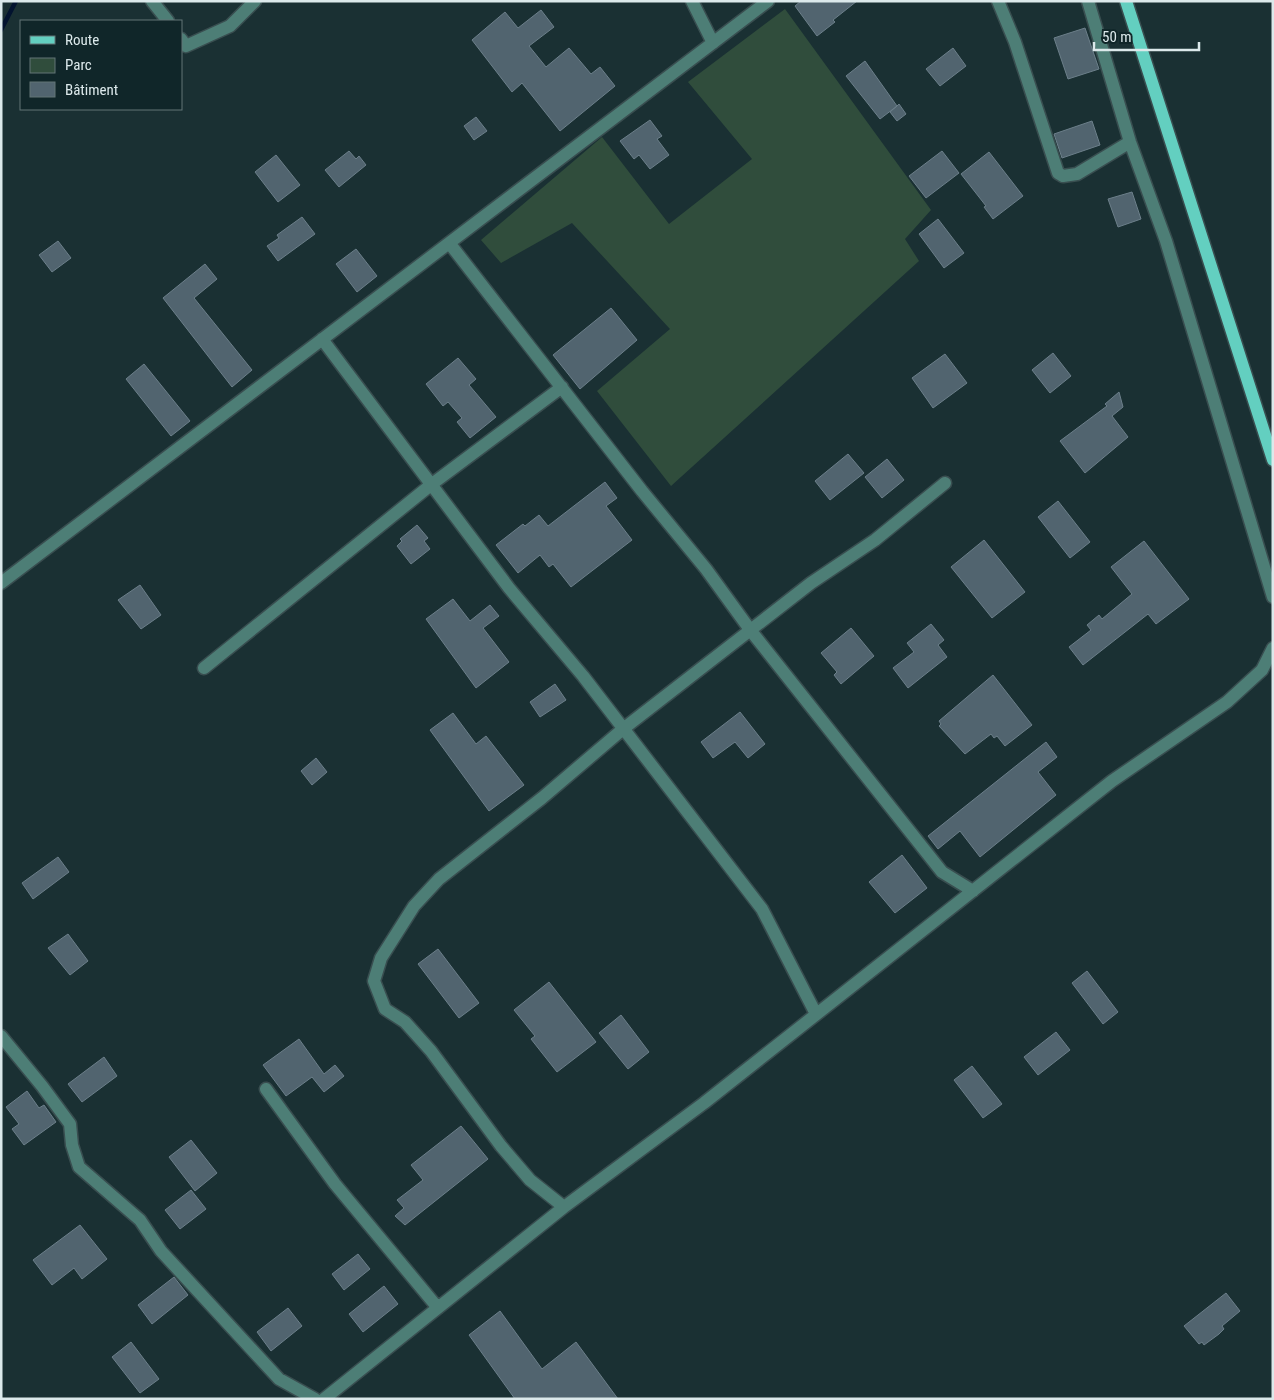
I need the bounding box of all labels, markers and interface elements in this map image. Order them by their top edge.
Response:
legend [20,20,182,110]
scale bar [1094,20,1199,52]
text: 50 m [1102,28,1132,46]
text: Route [65,31,99,49]
text: Parc [65,56,92,74]
text: Bâtiment [65,81,118,99]

